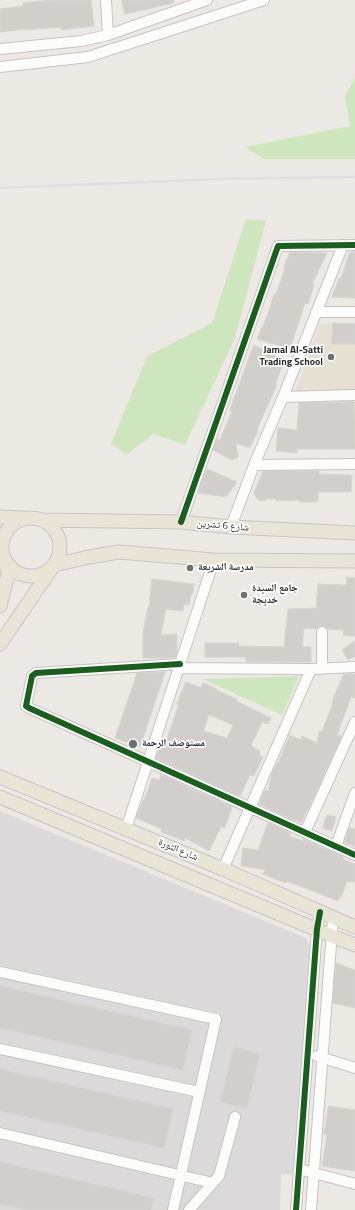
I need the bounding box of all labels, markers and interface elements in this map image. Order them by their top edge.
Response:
place label: Jamal Al-Satti Trading School [260,345,323,368]
marker: Jamal Al-Satti Trading School [326,352,336,362]
street label: شارع 6 تشرين [196,518,250,534]
place label: مدرسة الشريعة [198,562,254,574]
marker: مدرسة الشريعة [185,563,195,573]
place label: جامع السيدة خديجة [252,583,298,606]
marker: جامع السيدة خديجة [239,590,249,600]
marker: مستوصف الرحمة [127,738,139,750]
place label: مستوصف الرحمة [142,738,205,750]
street label: شارع الثورة [156,836,200,864]

